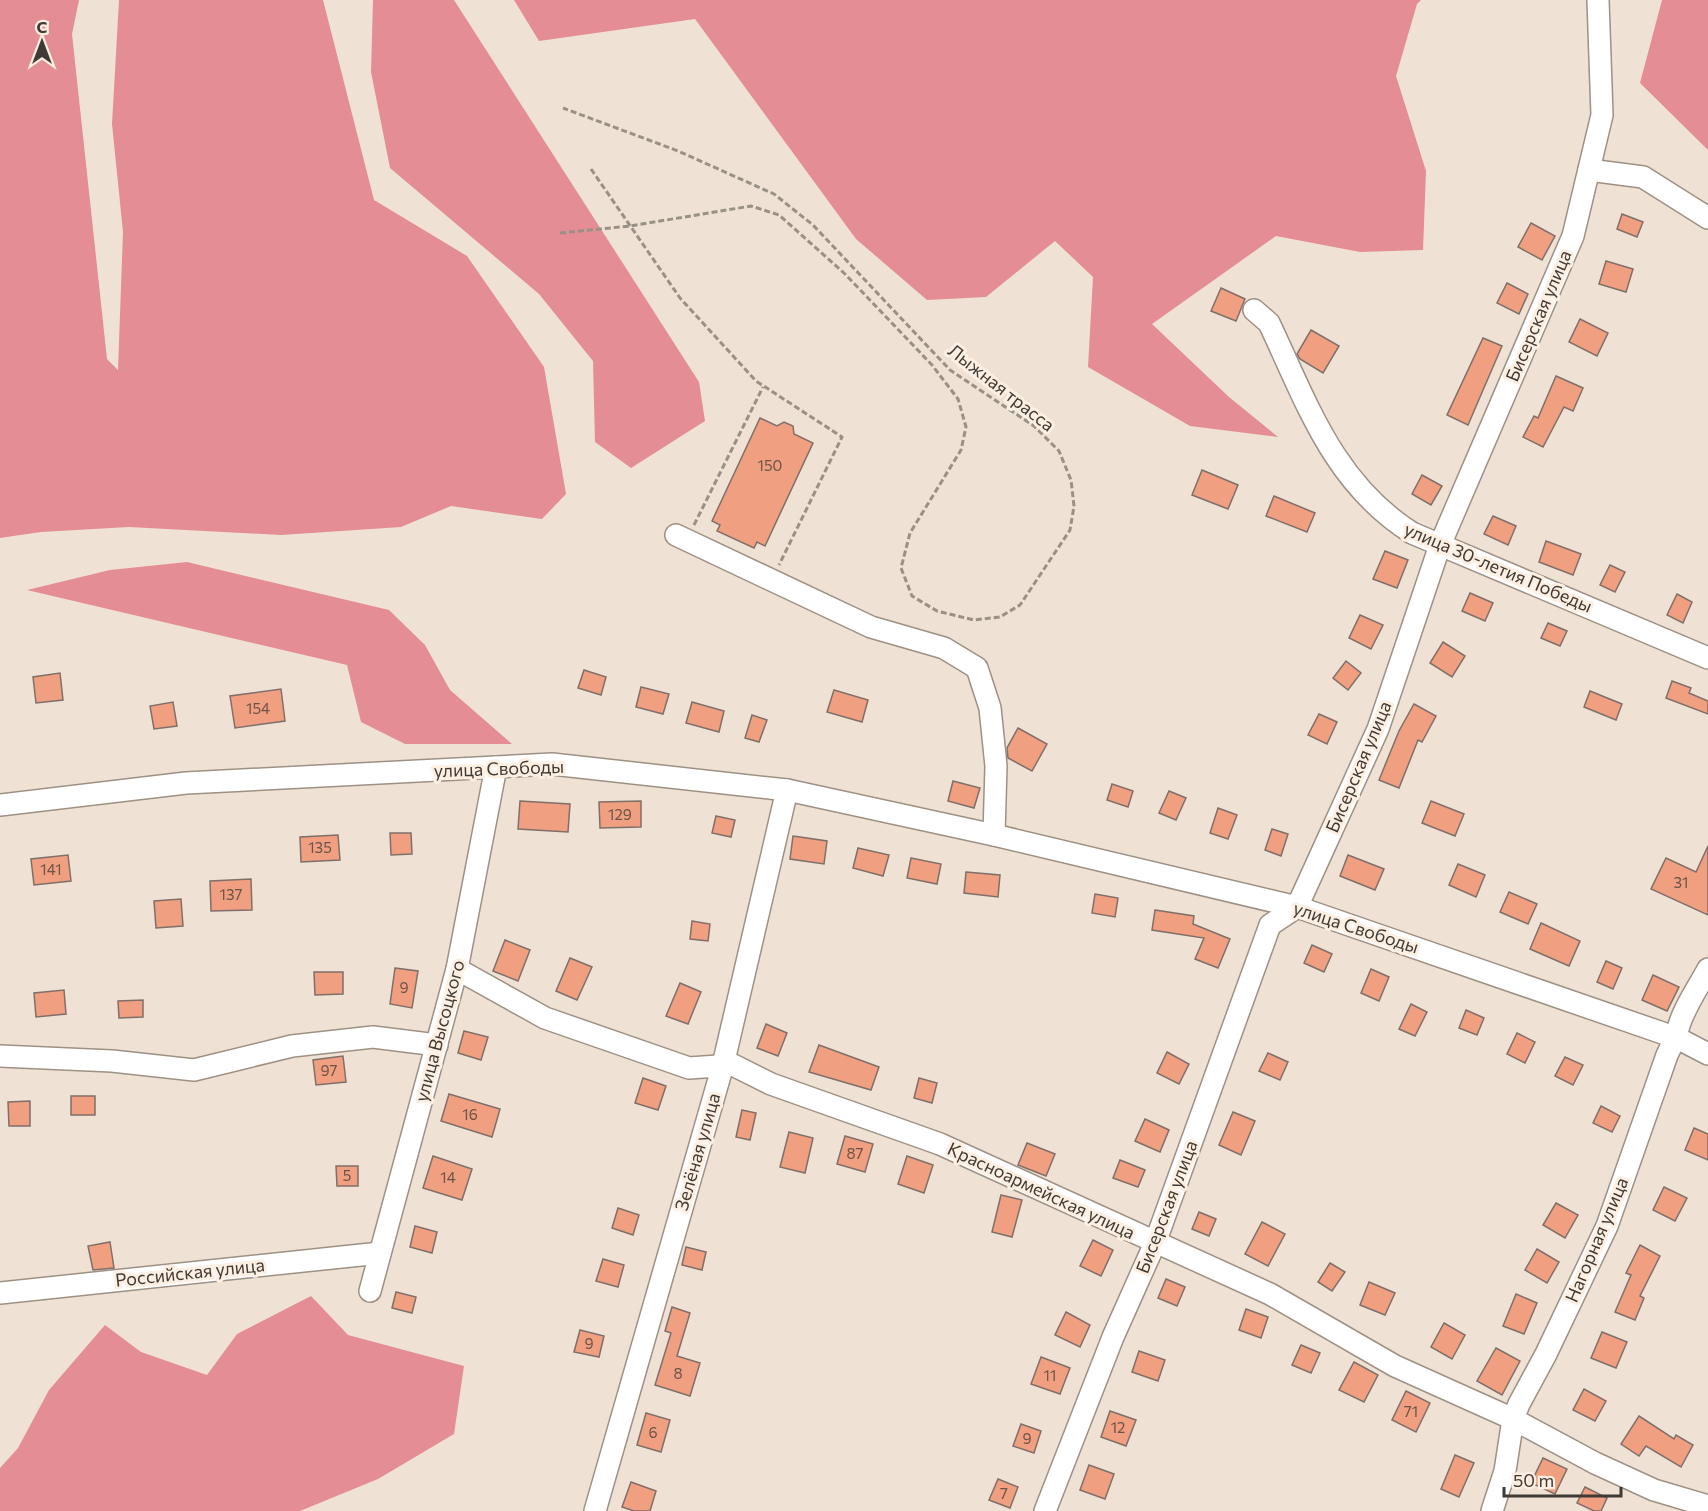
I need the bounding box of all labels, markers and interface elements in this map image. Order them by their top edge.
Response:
north arrow [12,12,72,72]
text: С [37,17,48,36]
street label: Бисерская улица [1500,247,1576,385]
street label: Лыжная трасса [944,339,1059,436]
house number: 150 [758,456,782,474]
street label: улица 30-летия Победы [1401,517,1596,617]
street label: Бисерская улица [1320,698,1396,836]
house number: 154 [246,699,270,717]
street label: улица Свободы [433,755,565,781]
house number: 129 [608,805,632,823]
house number: 135 [308,838,332,856]
house number: 141 [40,860,62,878]
house number: 31 [1674,873,1688,891]
house number: 137 [220,885,242,903]
street label: улица Свободы [1291,896,1422,958]
street label: улица Высоцкого [410,957,469,1104]
house number: 9 [399,978,409,996]
house number: 97 [321,1061,338,1079]
street label: Зелёная улица [670,1090,724,1213]
house number: 16 [462,1105,478,1123]
street label: Красноармейская улица [944,1137,1139,1243]
street label: Бисерская улица [1131,1137,1202,1276]
house number: 87 [847,1144,864,1162]
house number: 5 [343,1166,351,1184]
house number: 14 [440,1168,456,1186]
street label: Нагорная улица [1560,1174,1632,1305]
street label: Российская улица [114,1253,266,1291]
house number: 9 [584,1334,594,1352]
house number: 8 [673,1364,683,1382]
house number: 11 [1044,1366,1056,1384]
house number: 71 [1404,1402,1418,1420]
house number: 12 [1111,1418,1125,1436]
house number: 6 [648,1423,658,1441]
house number: 9 [1022,1429,1032,1447]
scale bar [1504,1460,1621,1498]
text: 50 m [1513,1469,1554,1491]
house number: 7 [1000,1484,1008,1502]

